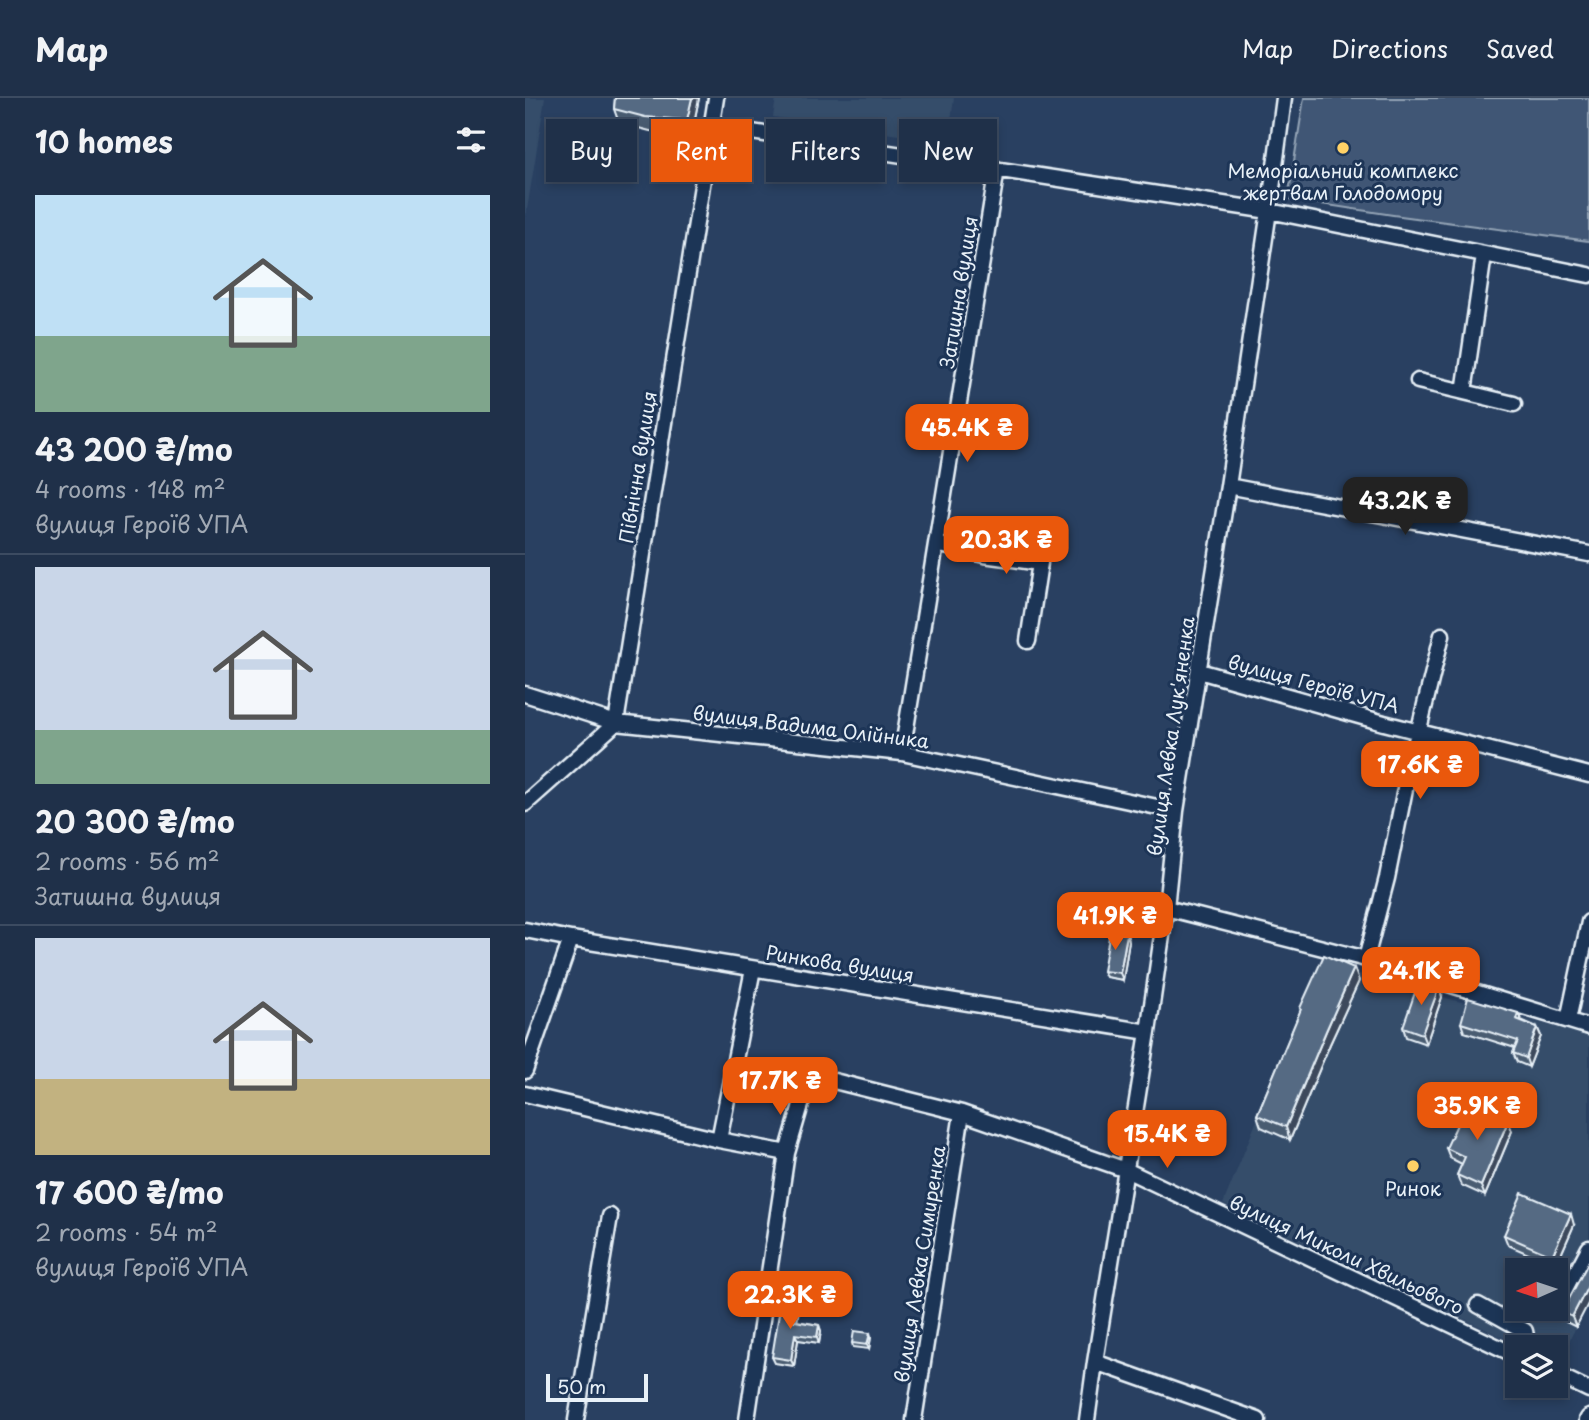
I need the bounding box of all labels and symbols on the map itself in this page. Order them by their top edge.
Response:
marker: Меморіальний комплекс жертвам Голодомору [1335,140,1351,156]
place label: Меморіальний комплекс жертвам Голодомору [1228,156,1458,206]
street label: Затишна вулиця [932,214,984,370]
street label: Північна вулиця [611,389,663,545]
pin: 45.4K ₴ [902,404,1032,464]
pin: 43.2K ₴ [1340,478,1470,537]
pin: 20.3K ₴ [941,517,1071,576]
street label: вулиця Левка Лук'яненка [1139,614,1201,858]
street label: вулиця Героїв УПА [1225,647,1403,719]
street label: вулиця Вадима Олійника [691,698,931,754]
pin: 17.6K ₴ [1355,742,1485,801]
pin: 41.9K ₴ [1050,892,1180,952]
street label: Ринкова вулиця [764,937,916,989]
pin: 24.1K ₴ [1356,948,1486,1007]
pin: 17.7K ₴ [715,1058,845,1117]
pin: 35.9K ₴ [1412,1082,1542,1142]
pin: 15.4K ₴ [1102,1110,1232,1170]
street label: вулиця Левка Симиренка [886,1143,952,1385]
marker: Ринок [1405,1158,1421,1174]
place label: Ринок [1385,1174,1442,1202]
street label: вулиця Миколи Хвильового [1225,1187,1469,1321]
north arrow [1505,1258,1568,1321]
pin: 22.3K ₴ [725,1272,855,1331]
scale bar [546,1371,647,1403]

